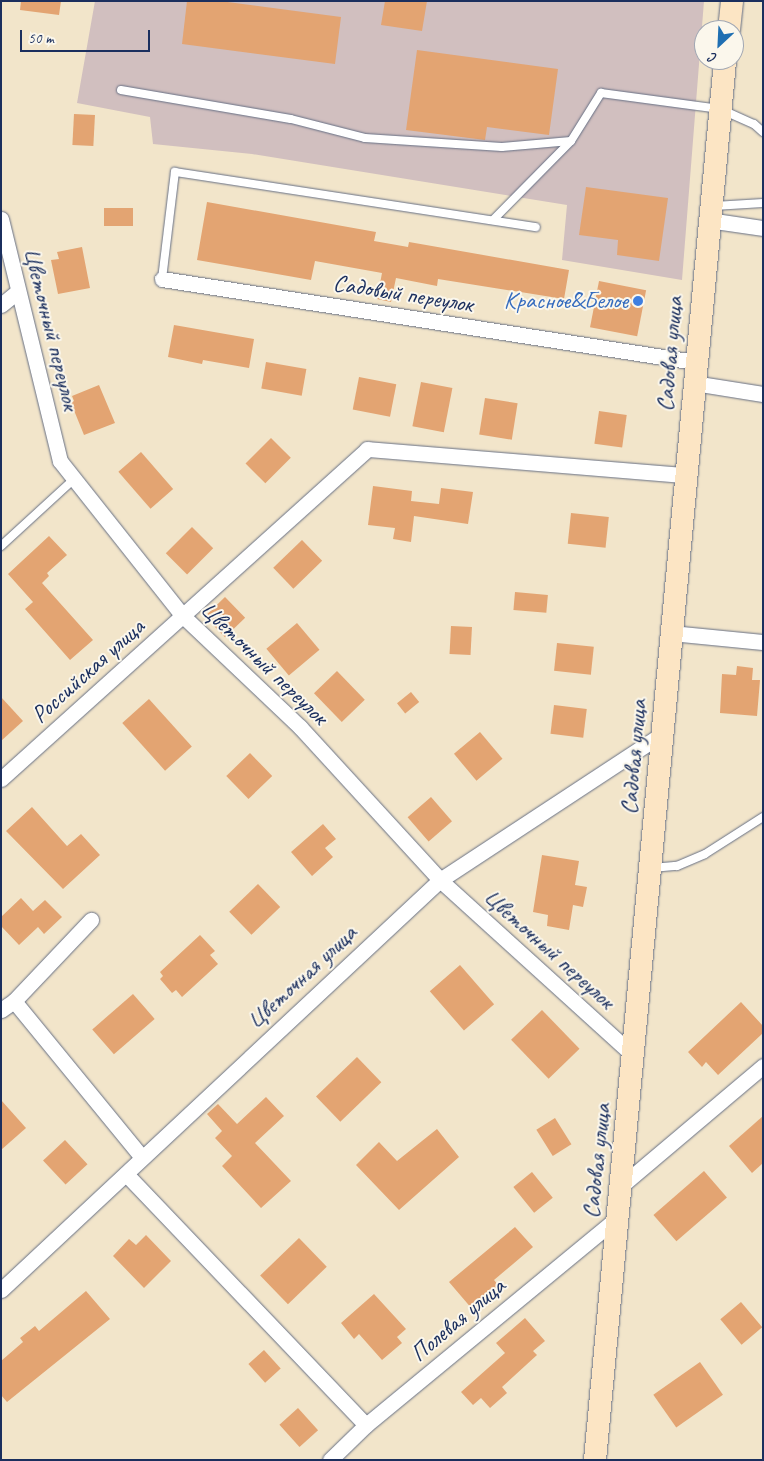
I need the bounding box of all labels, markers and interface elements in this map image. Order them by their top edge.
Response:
scale bar [22,20,152,52]
north arrow [694,20,744,70]
text: 50 m [28,29,54,48]
text: С [706,49,720,67]
street label: Цветочный переулок [17,245,85,413]
street label: Садовый переулок [331,269,475,319]
place label: Красное&Белое [504,287,628,315]
marker: Красное&Белое [632,295,644,307]
street label: Садовая улица [651,295,689,413]
street label: Цветочный переулок [194,595,334,731]
street label: Российская улица [25,612,151,730]
street label: Садовая улица [615,698,653,816]
street label: Цветочный переулок [478,883,620,1015]
street label: Цветочная улица [240,918,364,1036]
street label: Садовая улица [577,1102,617,1220]
street label: Полевая улица [404,1272,512,1368]

